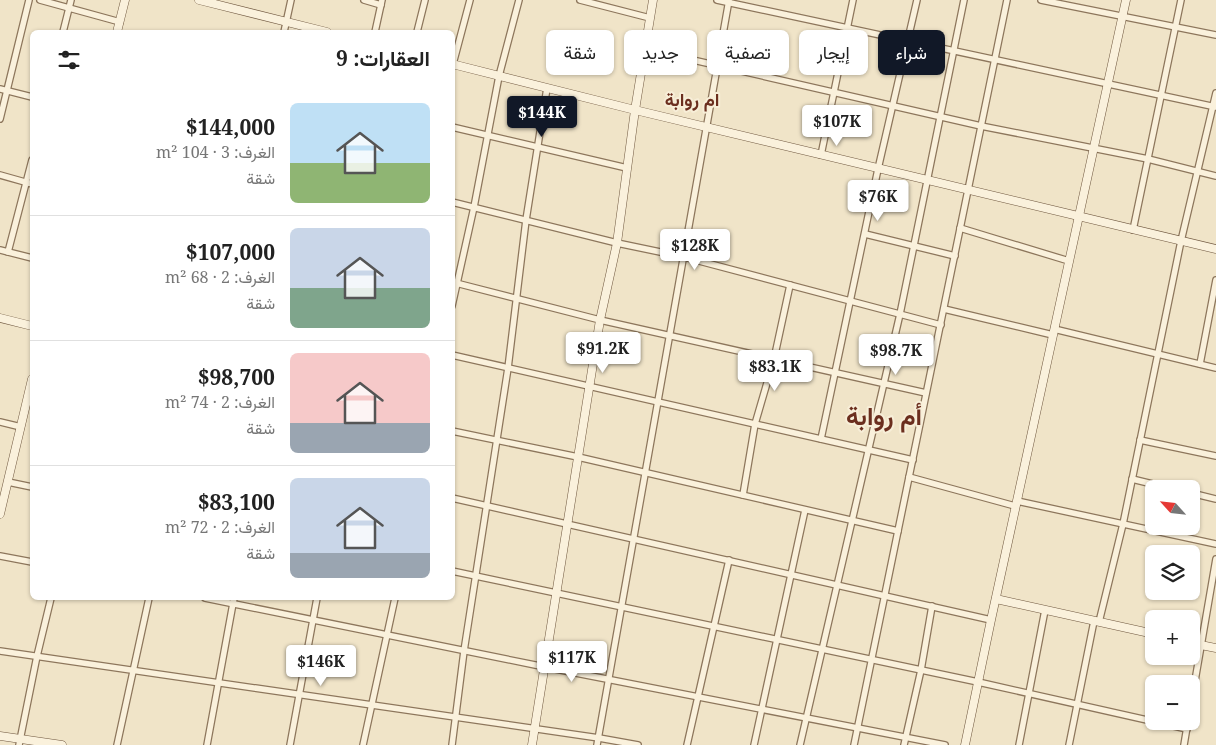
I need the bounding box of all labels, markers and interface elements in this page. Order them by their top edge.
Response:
chip: شقة [546,30,614,75]
chip: جديد [624,30,697,75]
chip: تصفية [707,30,789,75]
chip: إيجار [799,30,868,75]
chip: شراء [878,30,945,75]
text: العقارات: 9 [336,44,430,72]
icon: filters [55,46,83,74]
district label: ام روابة [665,87,719,112]
pin: $144K [507,96,577,138]
text: $144K [518,101,566,123]
pin: $107K [802,104,872,147]
text: $107K [813,110,861,132]
text: $144,000 [186,113,275,141]
icon: home [330,123,390,183]
text: الغرف: 3 · 104 m² [156,141,275,163]
text: شقة [246,167,275,189]
pin: $76K [848,180,908,222]
text: $76K [859,185,897,207]
pin: $128K [660,228,730,271]
text: $128K [671,234,719,256]
text: $107,000 [186,238,275,266]
icon: home [330,248,390,308]
text: الغرف: 2 · 68 m² [165,266,275,288]
text: شقة [246,292,275,314]
pin: $91.2K [562,332,644,374]
pin: $98.7K [855,334,937,376]
text: $91.2K [577,337,629,359]
text: $98.7K [870,339,922,361]
pin: $83.1K [734,350,816,392]
text: $83.1K [749,355,801,377]
text: $98,700 [198,363,275,391]
icon: home [330,373,390,433]
text: الغرف: 2 · 74 m² [165,391,275,413]
district label: أم روابة [846,398,922,433]
text: شقة [246,417,275,439]
north arrow [1145,480,1200,535]
map controls [1145,480,1200,730]
text: $83,100 [198,488,275,516]
icon: home [330,498,390,558]
text: الغرف: 2 · 72 m² [165,516,275,538]
text: شقة [246,542,275,564]
button: layers [1145,545,1200,600]
button: + [1145,610,1200,665]
pin: $117K [537,640,607,683]
pin: $146K [286,644,356,687]
text: $117K [548,646,596,668]
text: $146K [297,650,345,672]
button: − [1145,675,1200,730]

